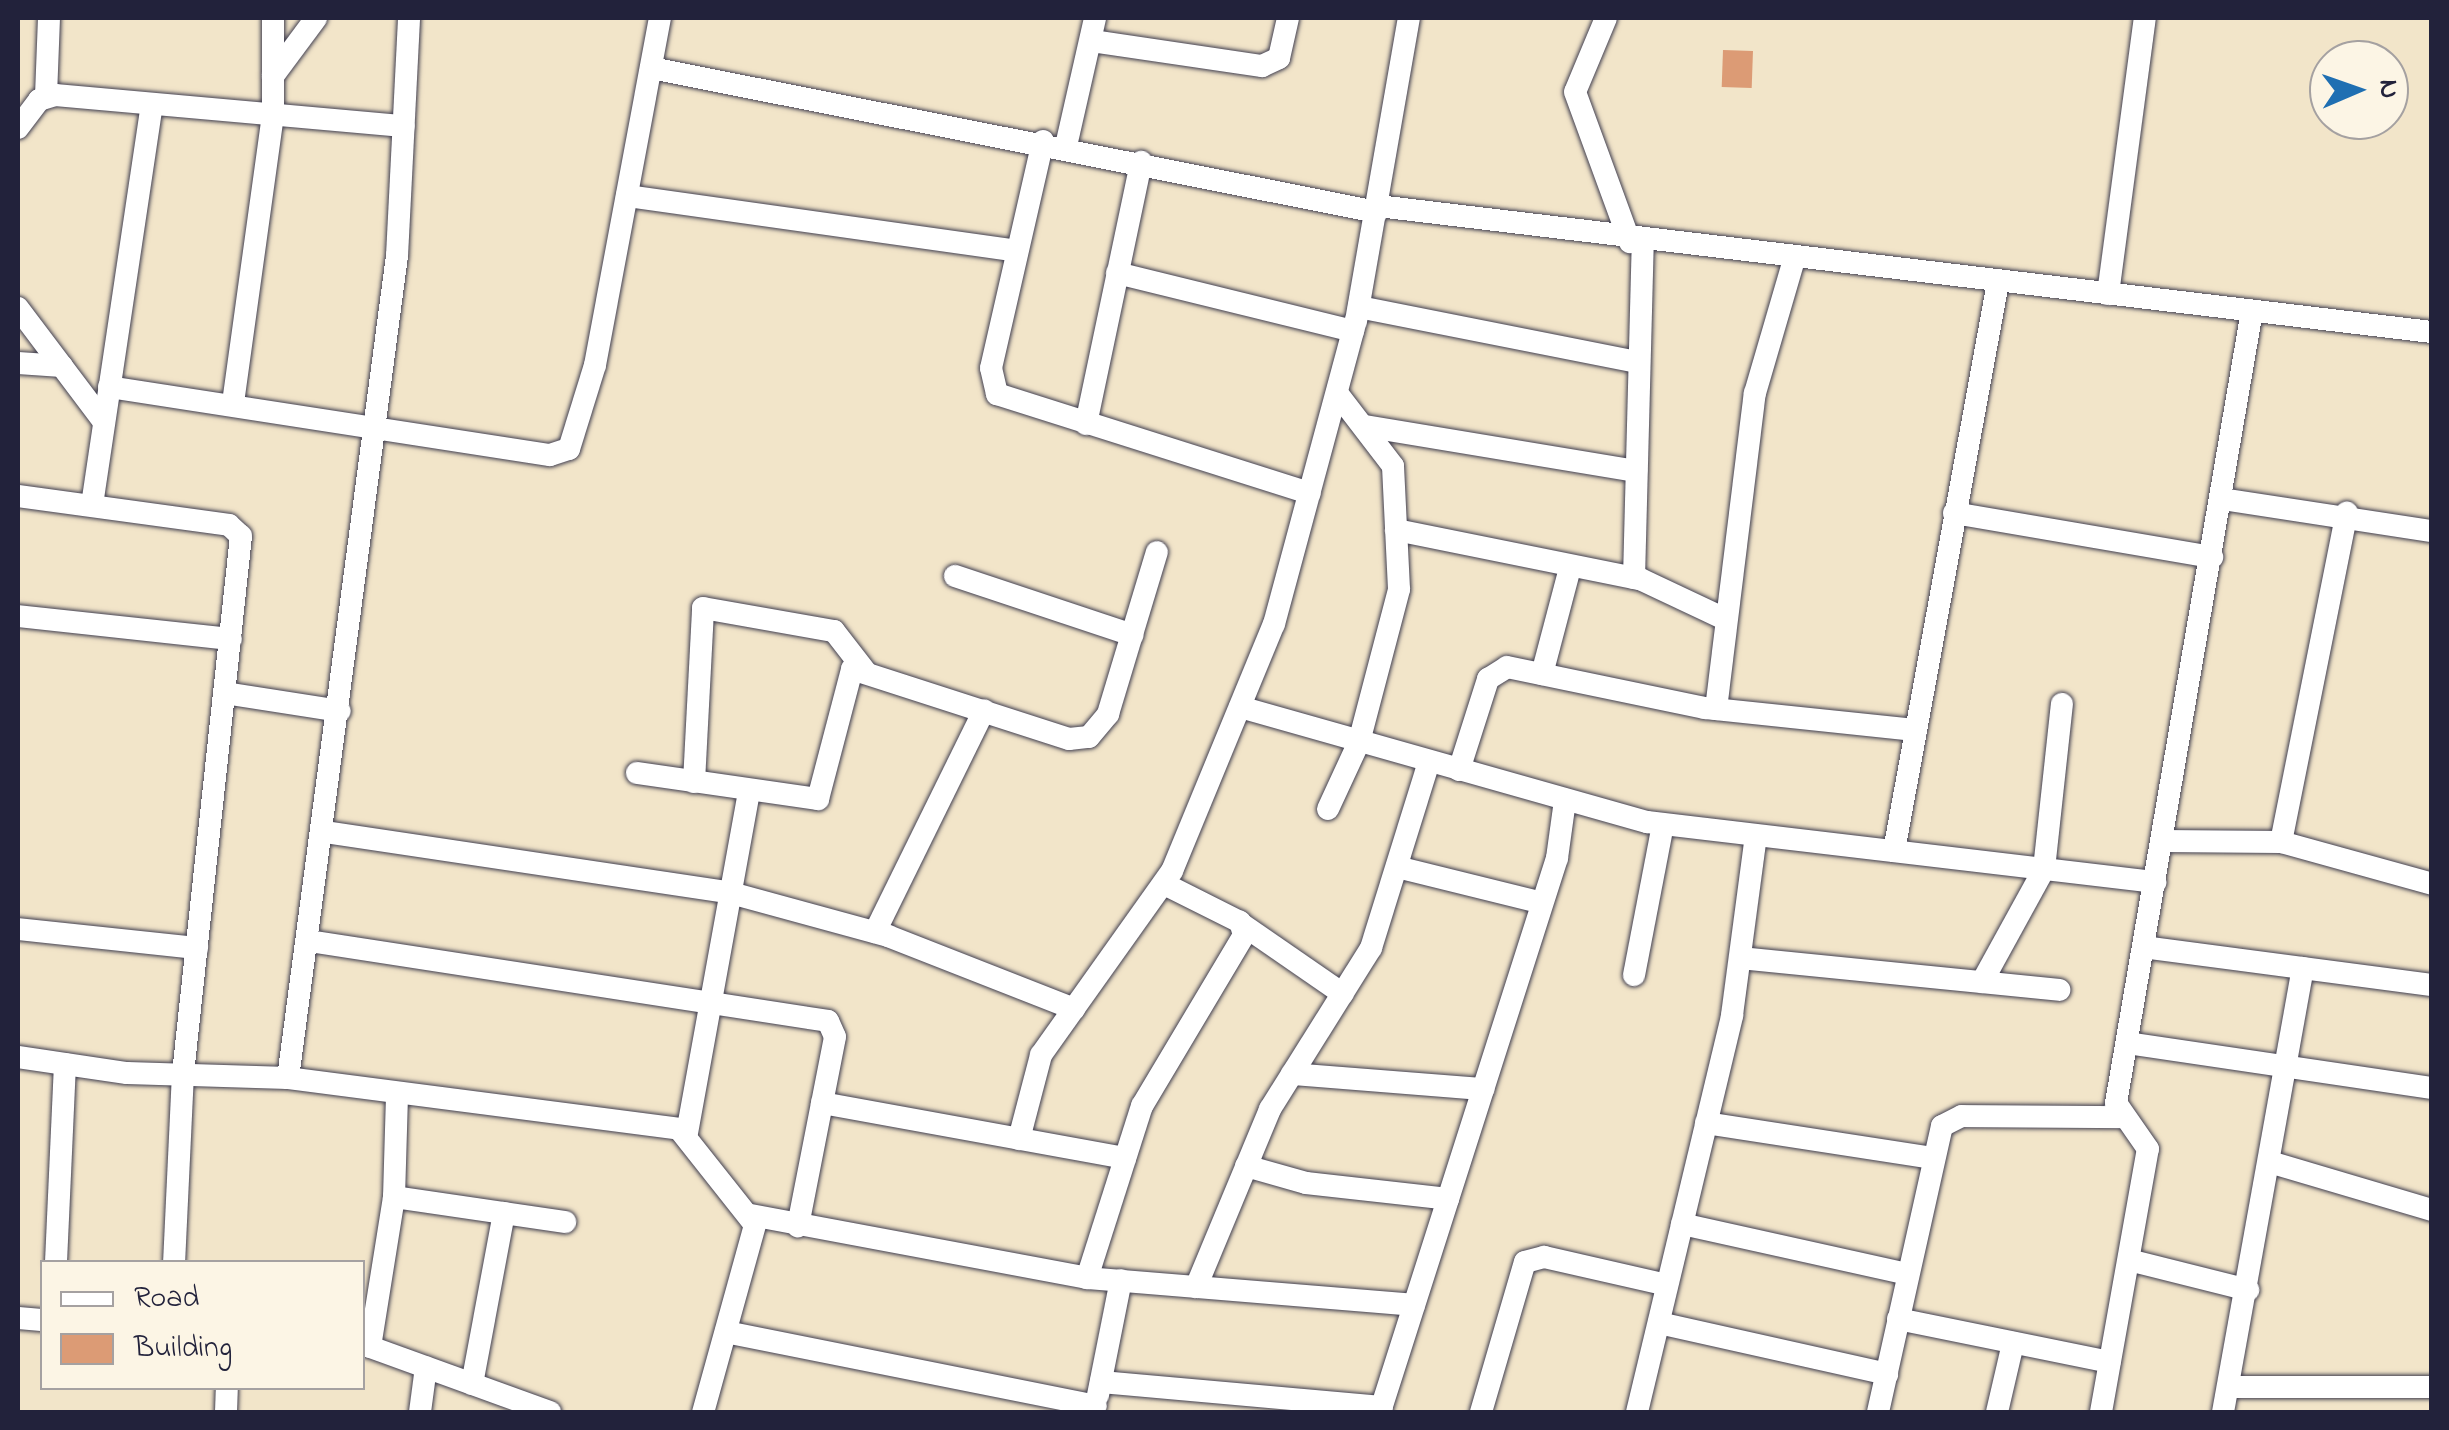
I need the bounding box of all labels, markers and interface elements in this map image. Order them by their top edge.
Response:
north arrow [2309,40,2409,140]
text: N [2367,79,2408,99]
legend [40,1260,365,1390]
text: Road [134,1277,199,1321]
text: Building [134,1327,232,1371]

